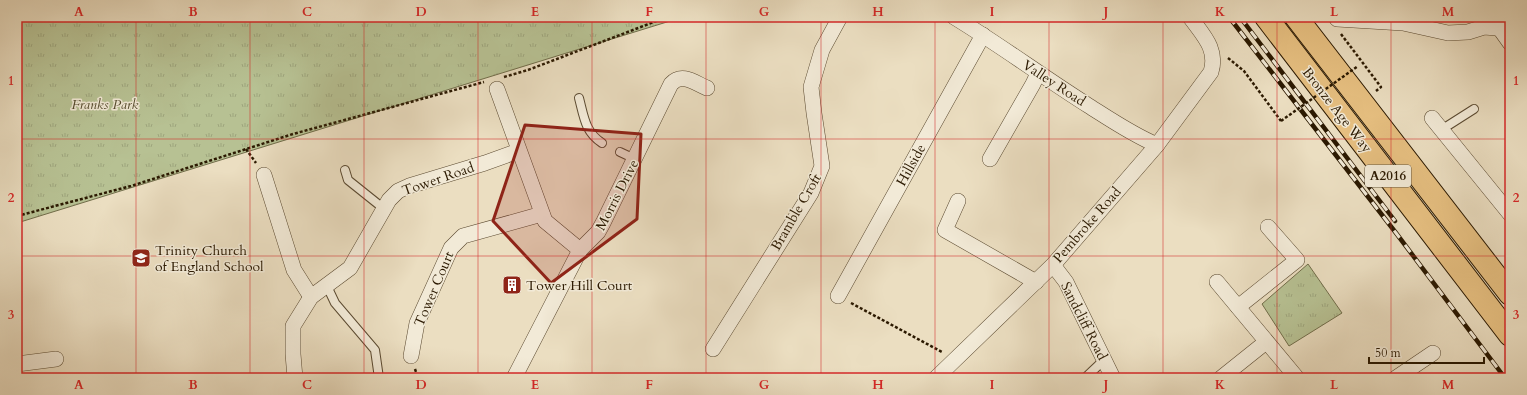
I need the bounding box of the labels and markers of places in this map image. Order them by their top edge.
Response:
place label: Trinity Church of England School [155,241,264,276]
school or university icon: Trinity Church of England School [130,247,152,269]
building icon: Tower Hill Court [501,274,523,296]
place label: Tower Hill Court [526,276,633,295]

